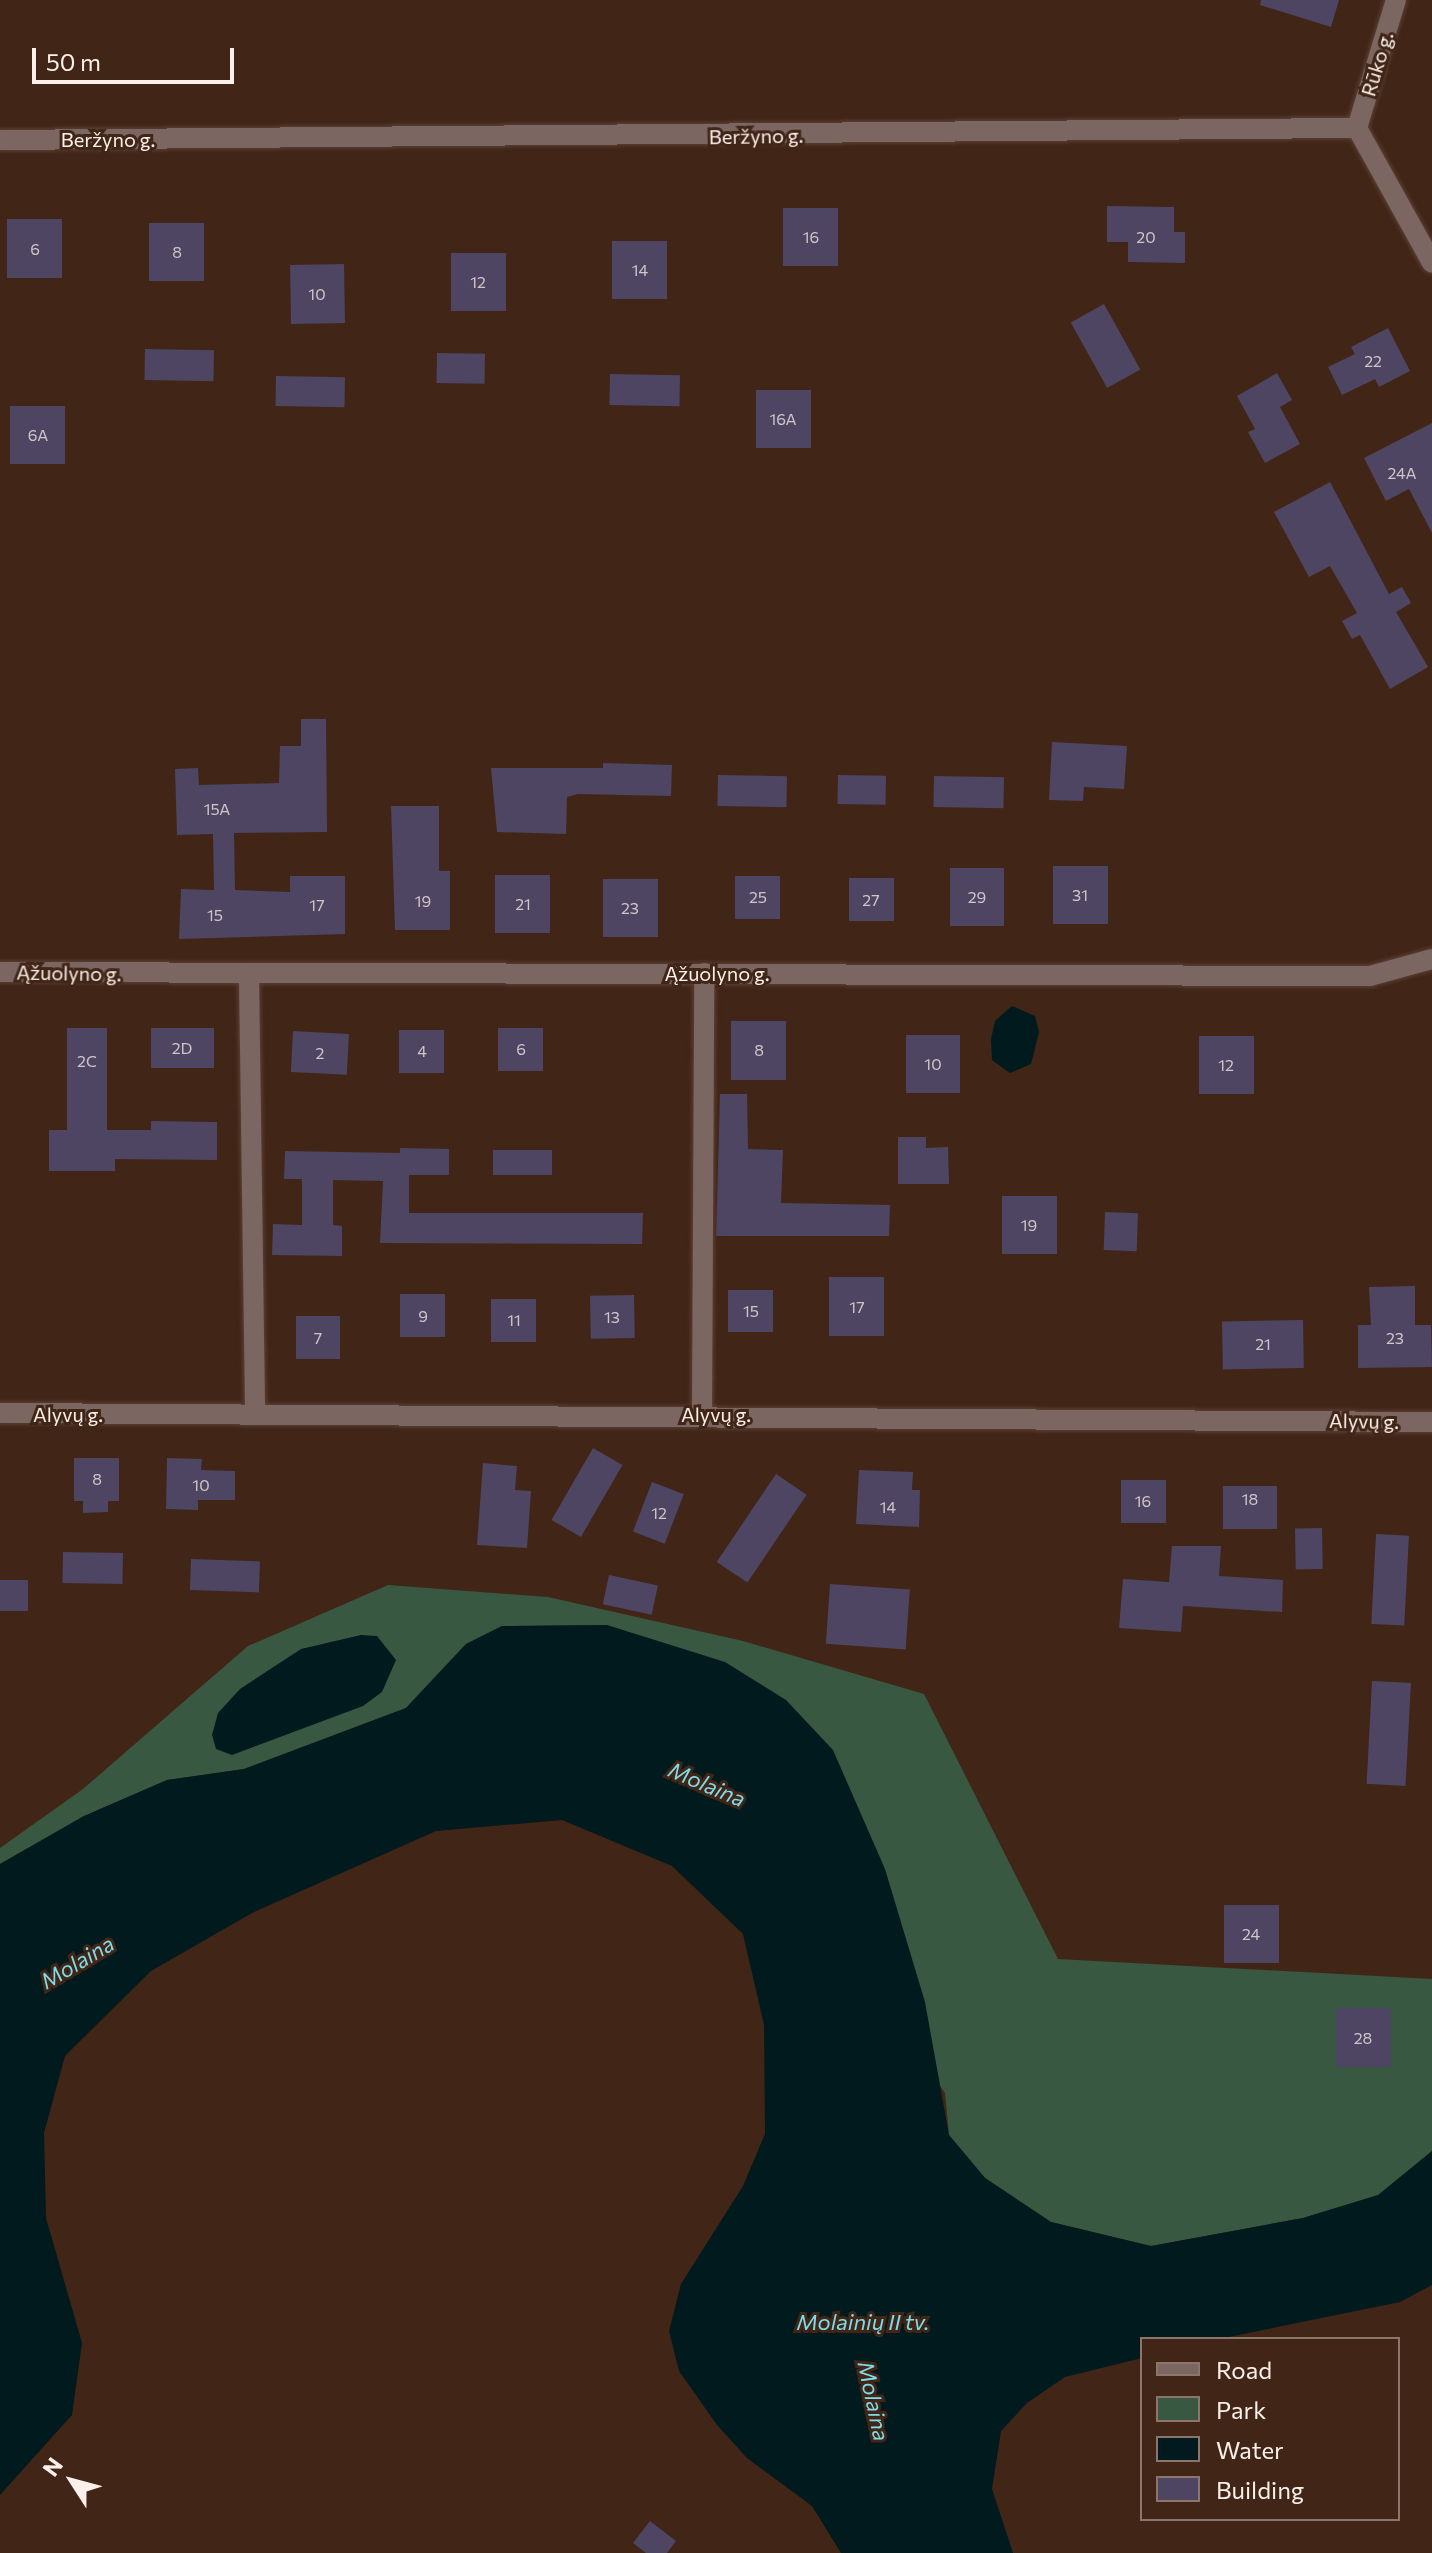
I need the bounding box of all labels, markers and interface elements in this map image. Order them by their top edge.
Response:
street label: Rūko g. [1356,29,1398,99]
scale bar [36,32,238,82]
text: 50 m [46,47,101,76]
street label: Beržyno g. [709,123,803,149]
street label: Beržyno g. [61,127,155,151]
house number: 16 [803,227,819,247]
house number: 20 [1136,227,1156,247]
house number: 6 [30,239,40,259]
house number: 8 [172,242,182,262]
house number: 14 [632,260,648,280]
house number: 12 [470,272,486,292]
house number: 10 [308,284,326,304]
house number: 22 [1364,351,1382,371]
house number: 16A [769,409,797,429]
house number: 6A [28,425,48,445]
house number: 24A [1387,463,1417,483]
house number: 15A [204,799,230,819]
house number: 31 [1072,885,1088,905]
house number: 25 [749,887,767,907]
house number: 29 [968,887,986,907]
house number: 27 [862,890,880,910]
house number: 19 [415,891,431,911]
house number: 21 [515,894,531,914]
house number: 17 [309,895,325,915]
house number: 23 [621,898,639,918]
house number: 15 [207,905,223,925]
street label: Ąžuolyno g. [16,960,122,986]
street label: Ąžuolyno g. [664,961,770,985]
house number: 2D [172,1038,192,1058]
house number: 6 [516,1039,526,1059]
house number: 8 [754,1040,764,1060]
house number: 4 [417,1041,427,1061]
house number: 2 [316,1043,324,1063]
house number: 2C [77,1051,97,1071]
house number: 10 [924,1054,942,1074]
house number: 12 [1218,1055,1234,1075]
house number: 19 [1021,1215,1037,1235]
house number: 17 [849,1297,865,1317]
house number: 15 [743,1301,759,1321]
house number: 9 [418,1306,428,1326]
house number: 13 [604,1307,620,1327]
house number: 11 [507,1310,521,1330]
house number: 7 [314,1328,322,1348]
house number: 23 [1386,1328,1404,1348]
house number: 21 [1255,1334,1271,1354]
street label: Alyvų g. [33,1402,103,1426]
street label: Alyvų g. [681,1402,751,1426]
street label: Alyvų g. [1329,1408,1399,1434]
house number: 8 [92,1469,102,1489]
house number: 10 [192,1475,210,1495]
house number: 18 [1242,1489,1258,1509]
house number: 16 [1135,1491,1151,1511]
house number: 14 [880,1497,896,1517]
house number: 12 [651,1503,667,1523]
water label: Molaina [665,1756,749,1812]
house number: 24 [1242,1924,1260,1944]
water label: Molaina [35,1930,119,1994]
house number: 28 [1354,2028,1372,2048]
water label: Molainių II tv. [797,2309,929,2335]
legend [1140,2337,1400,2521]
text: Road [1216,2355,1272,2384]
water label: Molaina [853,2359,895,2443]
text: Park [1216,2395,1266,2424]
text: Water [1216,2435,1284,2464]
north arrow [32,2441,112,2521]
text: N [36,2452,68,2481]
text: Building [1216,2475,1304,2504]

